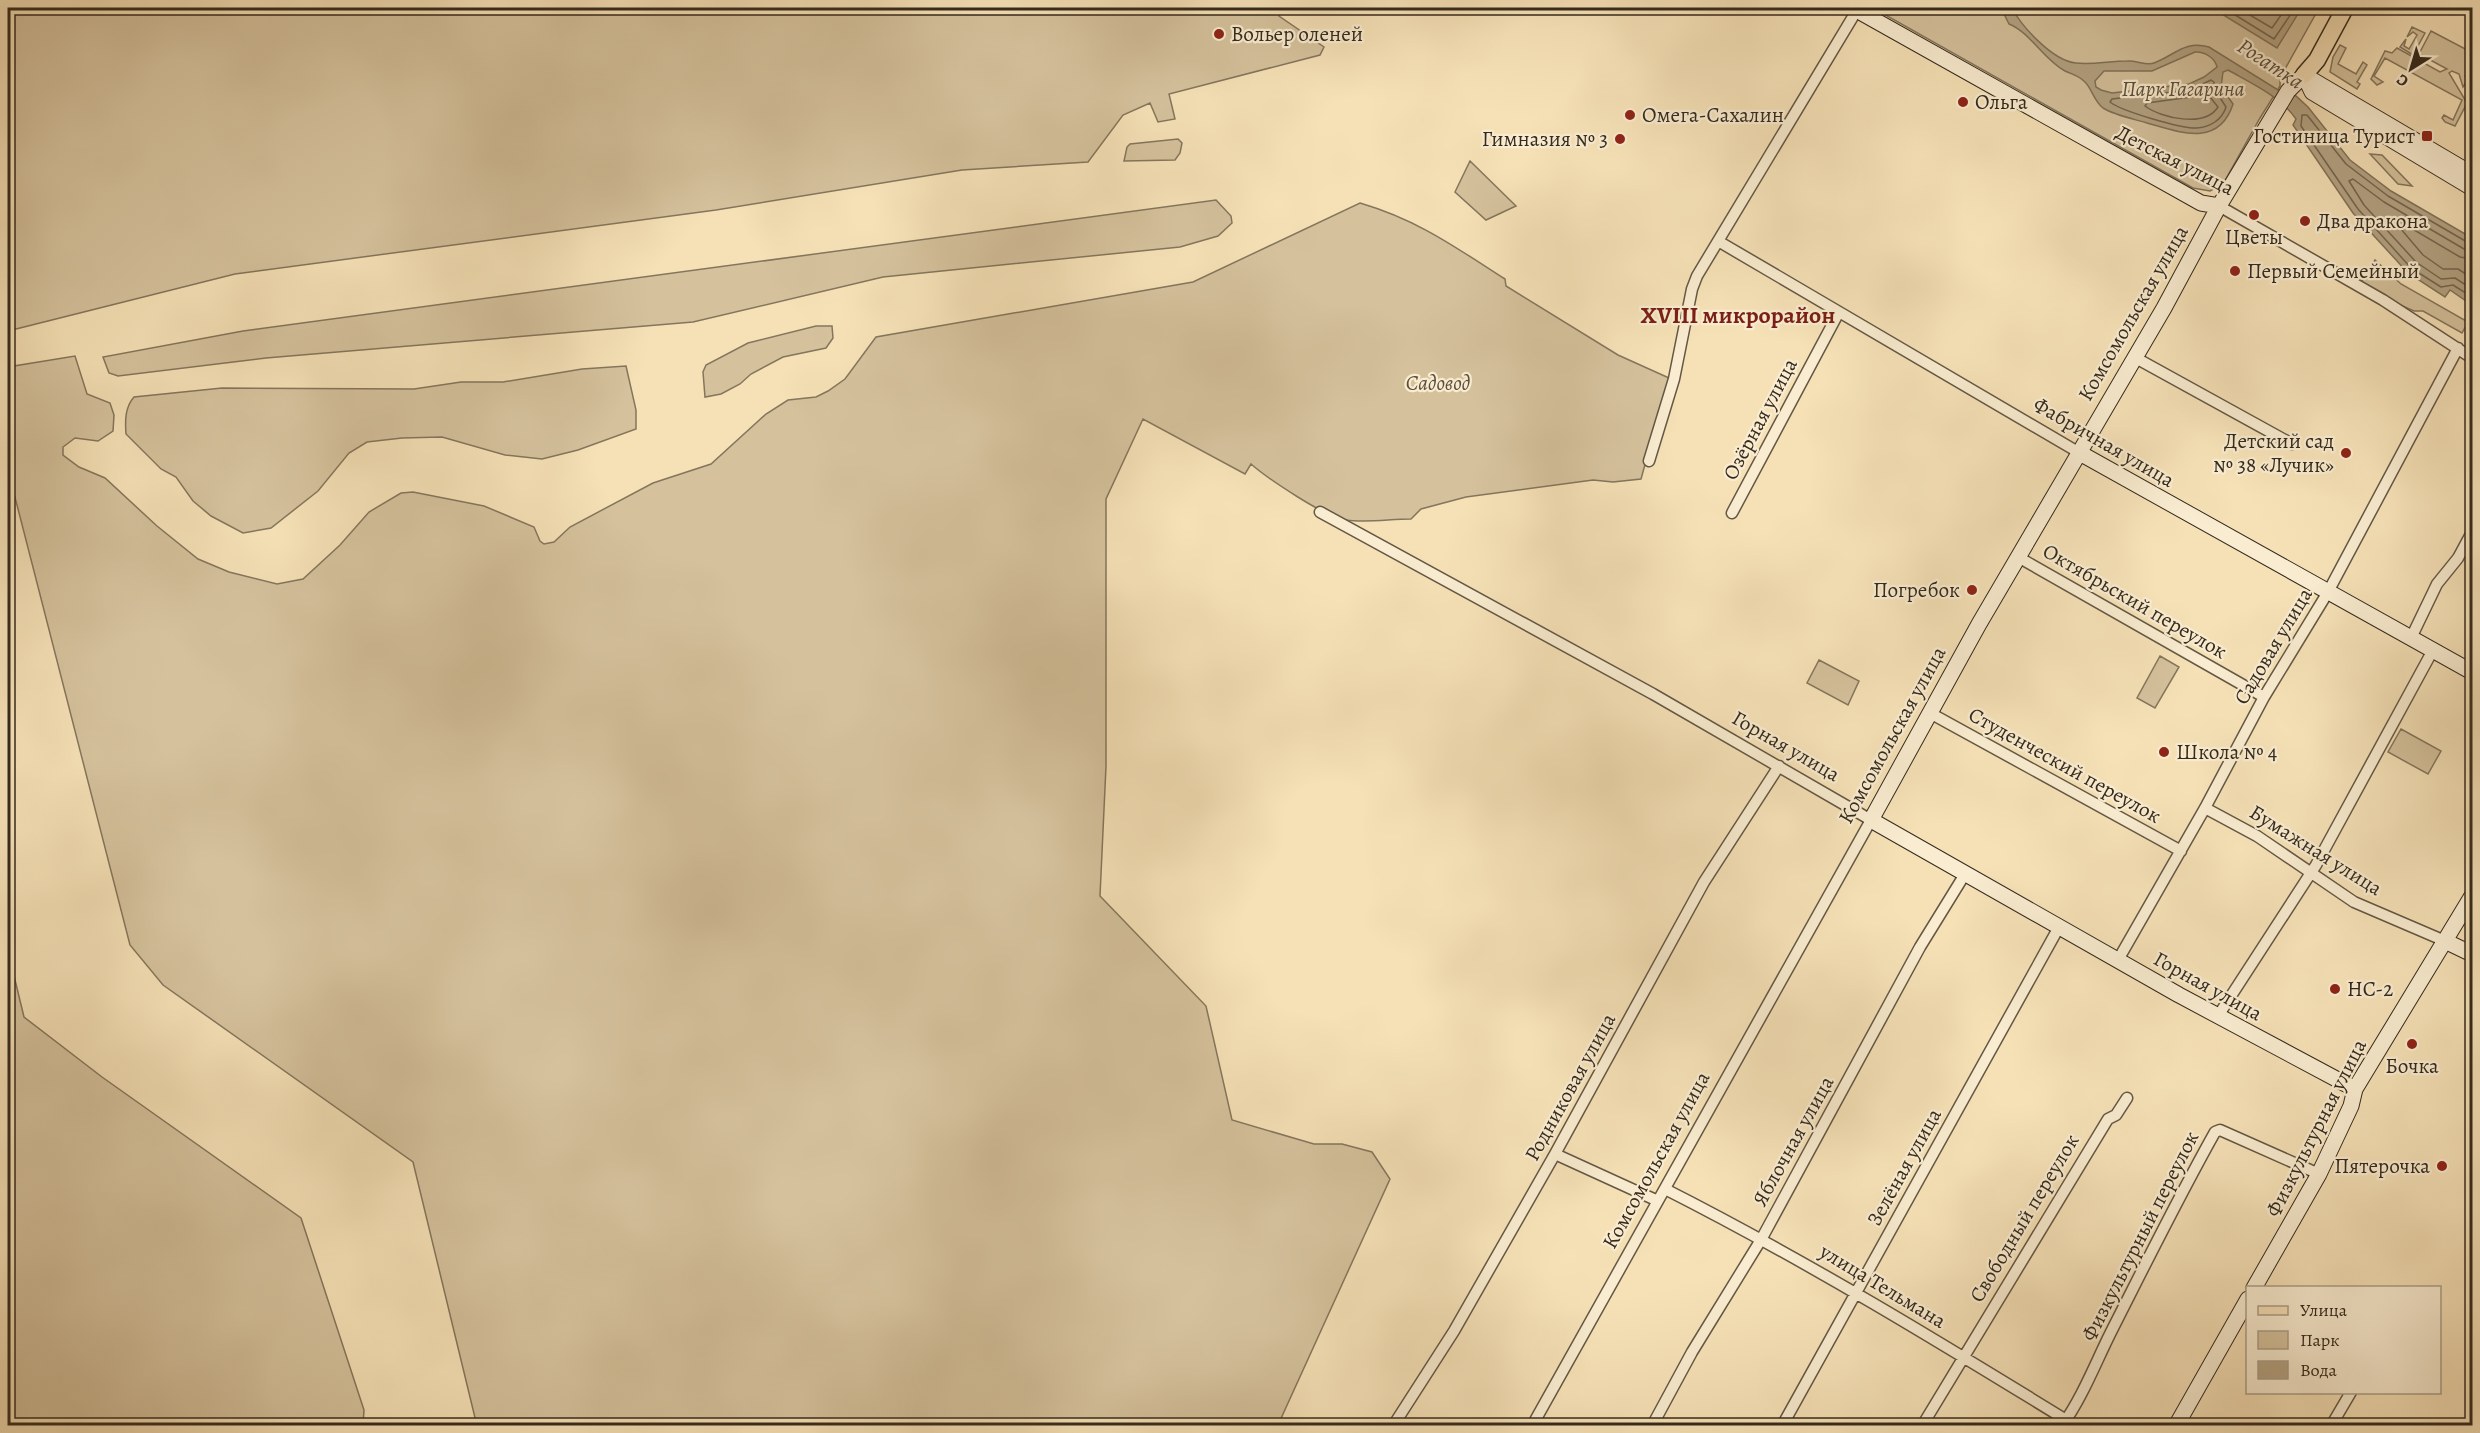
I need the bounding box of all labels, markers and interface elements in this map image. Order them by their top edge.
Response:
place label: Вольер оленей [1231,20,1363,48]
marker: Вольер оленей [1212,27,1226,41]
water label: Рогатка [2231,31,2309,96]
north arrow [2381,39,2441,99]
text: С [2392,68,2413,92]
park label: Парк Гагарина [2121,75,2245,103]
place label: Ольга [1975,88,2028,116]
marker: Ольга [1956,95,1970,109]
place label: Омега-Сахалин [1642,101,1784,129]
marker: Омега-Сахалин [1623,108,1637,122]
street label: Детская улица [2111,118,2239,202]
place label: Гостиница Турист [2253,122,2415,150]
place label: Гимназия № 3 [1482,125,1608,153]
marker: Гостиница Турист [2420,129,2434,143]
marker: Гимназия № 3 [1613,132,1627,146]
place label: Два дракона [2317,207,2429,235]
marker: Цветы [2247,208,2261,222]
marker: Два дракона [2298,214,2312,228]
street label: Комсомольская улица [2071,220,2195,406]
place label: Цветы [2225,223,2283,251]
place label: Первый Семейный [2247,257,2419,285]
marker: Первый Семейный [2228,264,2242,278]
district label: XVIII микрорайон [1641,299,1835,331]
street label: Озёрная улица [1716,353,1804,485]
park label: Садовод [1406,369,1470,397]
street label: Фабричная улица [2028,390,2180,494]
place label: Детский сад № 38 «Лучик» [2213,427,2334,479]
marker: Детский сад № 38 «Лучик» [2339,446,2353,460]
street label: Октябрьский переулок [2038,537,2232,665]
place label: Погребок [1873,576,1960,604]
street label: Садовая улица [2227,582,2319,710]
marker: Погребок [1965,583,1979,597]
street label: Комсомольская улица [1832,641,1952,829]
street label: Студенческий переулок [1964,700,2166,830]
street label: Горная улица [1727,704,1845,788]
place label: Школа № 4 [2176,738,2277,766]
marker: Школа № 4 [2157,745,2171,759]
street label: Бумажная улица [2244,798,2388,902]
street label: Горная улица [2149,945,2268,1028]
place label: НС-2 [2347,975,2393,1003]
marker: НС-2 [2328,982,2342,996]
street label: Родниковая улица [1518,1008,1622,1166]
street label: Физкультурная улица [2259,1034,2373,1222]
marker: Бочка [2405,1037,2419,1051]
place label: Бочка [2385,1052,2439,1080]
street label: Комсомольская улица [1596,1066,1716,1254]
street label: Яблочная улица [1746,1071,1841,1211]
street label: Зелёная улица [1860,1103,1948,1231]
street label: Физкультурный переулок [2075,1126,2205,1346]
street label: Свободный переулок [1963,1129,2085,1307]
place label: Пятерочка [2334,1152,2430,1180]
marker: Пятерочка [2435,1159,2449,1173]
street label: улица Тельмана [1814,1237,1952,1335]
legend [2246,1286,2441,1394]
text: Улица [2300,1298,2348,1322]
text: Парк [2300,1328,2340,1352]
text: Вода [2300,1358,2338,1382]

